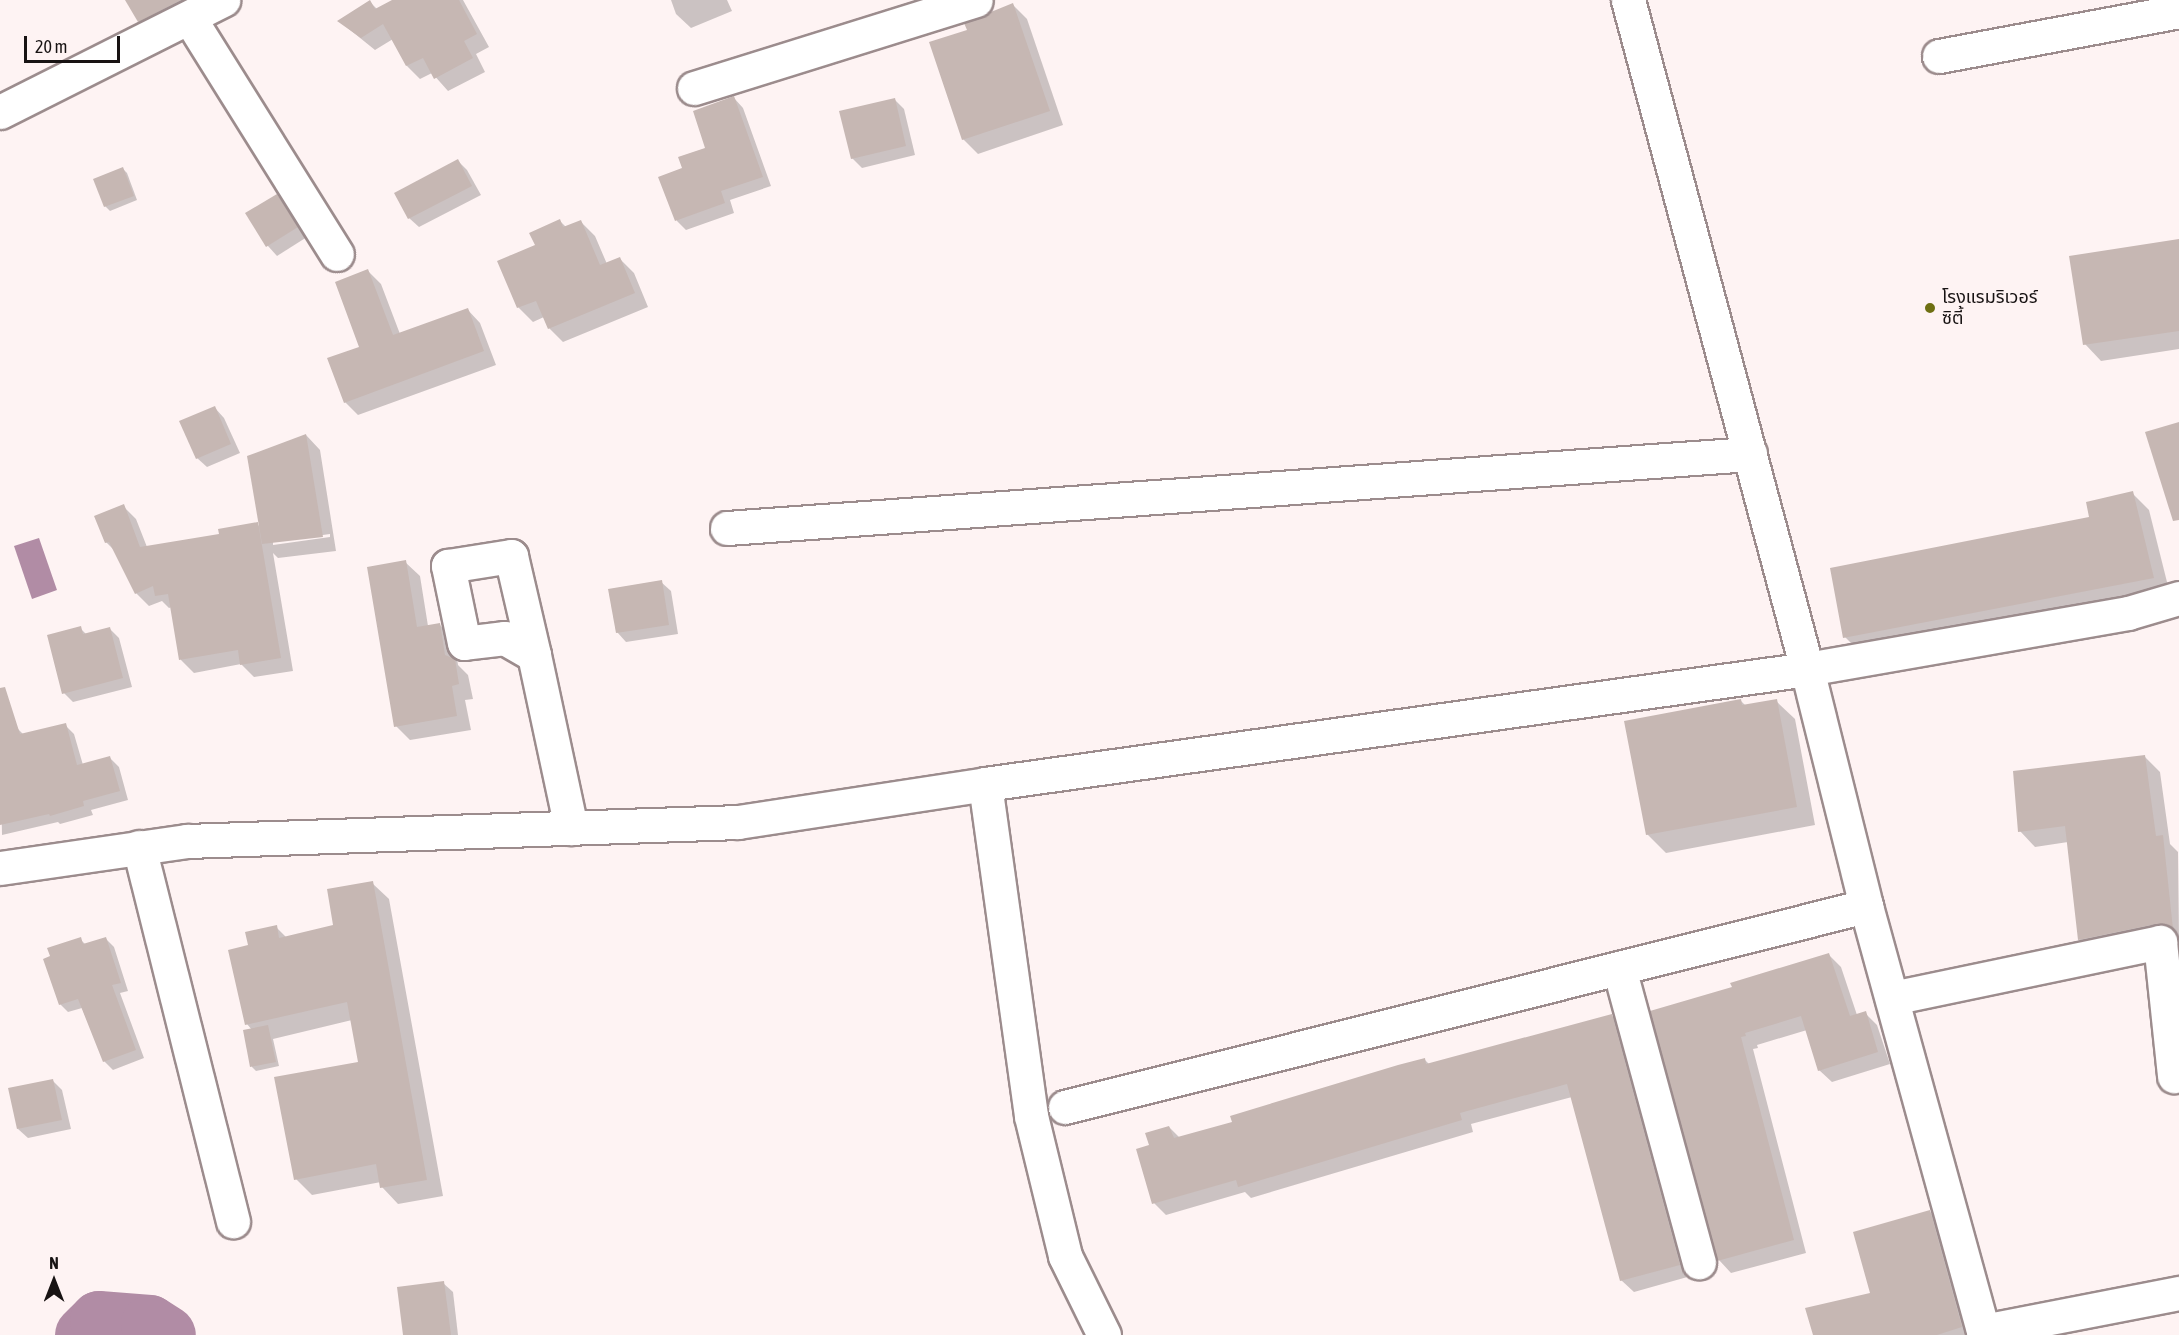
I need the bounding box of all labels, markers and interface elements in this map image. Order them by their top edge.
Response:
scale bar [27,24,123,62]
text: 20 m [35,36,67,57]
place label: โรงแรมริเวอร์ ซิตี้ [1942,287,2038,330]
marker: โรงแรมริเวอร์ ซิตี้ [1923,301,1937,315]
north arrow [24,1251,84,1311]
text: N [49,1254,59,1272]

